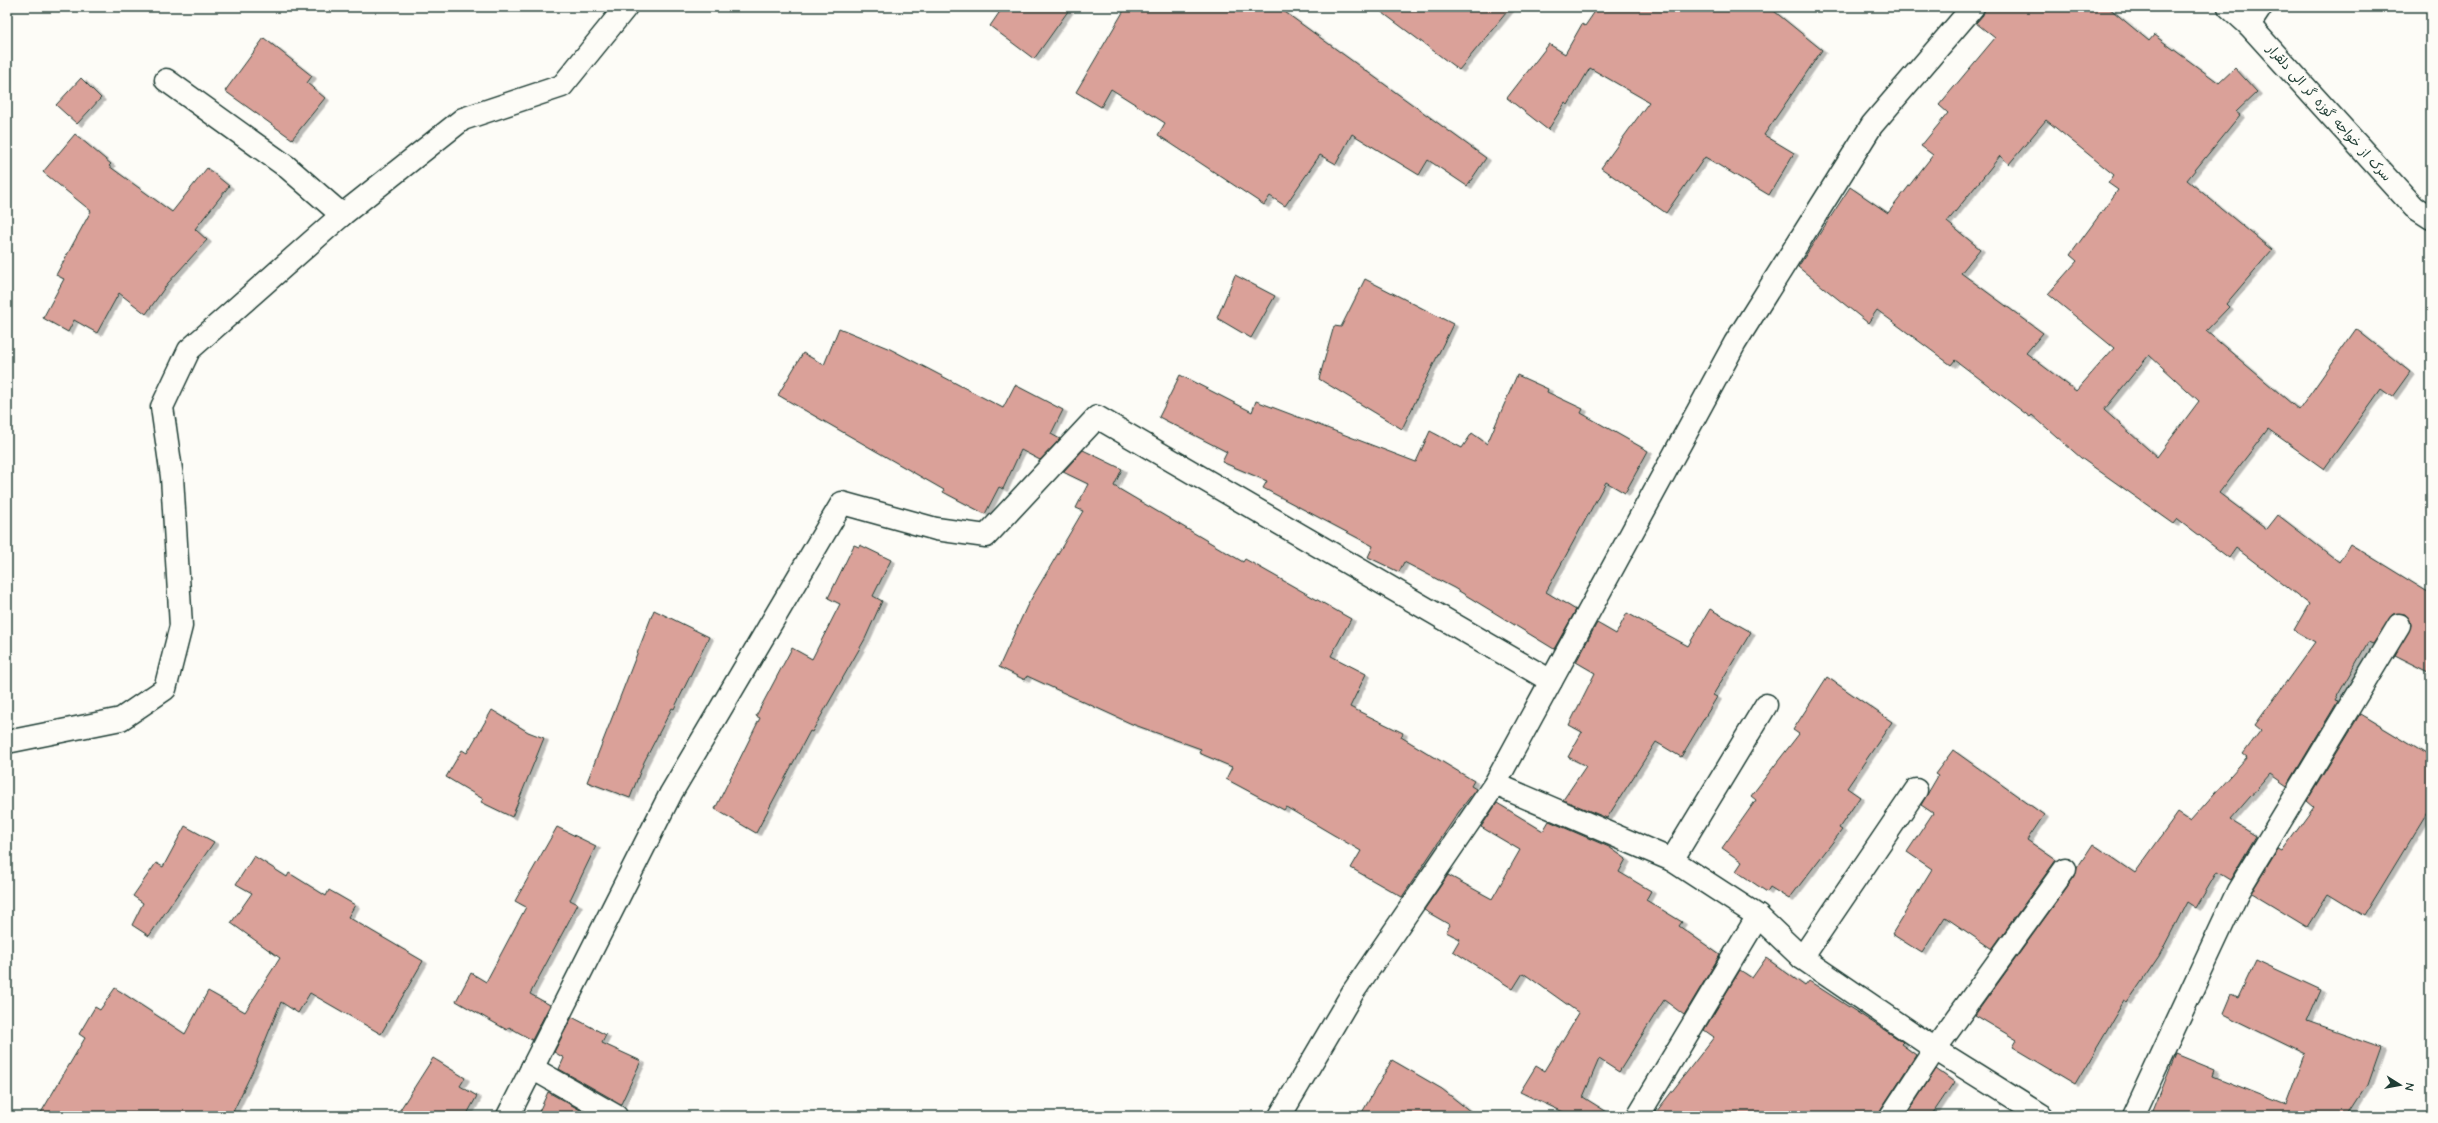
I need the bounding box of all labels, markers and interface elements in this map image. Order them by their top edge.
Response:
street label: سرک از خواجه گوزه گر الی دلقرار [2262,40,2395,185]
north arrow [2380,1065,2420,1105]
text: N [2401,1082,2417,1092]

